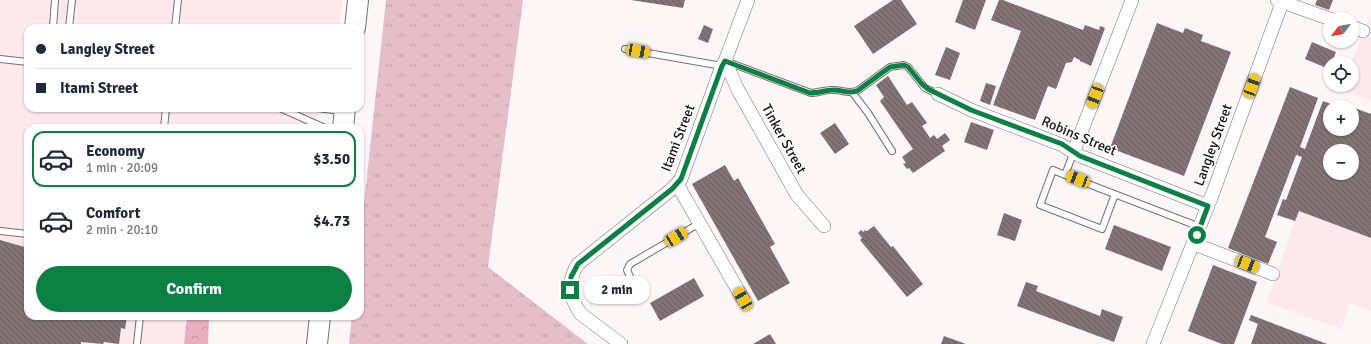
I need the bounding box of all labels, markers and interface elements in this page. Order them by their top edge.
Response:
north arrow [1323,12,1359,48]
map controls [1323,12,1359,180]
text: Langley Street [60,40,155,58]
car [625,43,651,59]
button: locate [1323,56,1359,92]
car [1242,73,1262,99]
text: Itami Street [60,79,138,97]
car [1085,83,1105,109]
button: + [1323,100,1359,136]
street label: Tinker Street [758,101,810,177]
street label: Itami Street [657,102,699,174]
street label: Langley Street [1190,102,1236,188]
street label: Robins Street [1039,113,1119,159]
icon: car [38,141,74,177]
text: Economy [86,142,145,160]
button: − [1323,144,1359,180]
text: $3.50 [313,150,350,168]
text: 1 min · 20:09 [86,160,158,176]
car [1065,169,1091,189]
icon: car [38,203,74,239]
text: Comfort [86,204,140,222]
text: $4.73 [313,212,350,230]
text: 2 min · 20:10 [86,222,158,238]
car [663,226,689,248]
route start [1188,226,1206,244]
car [1234,254,1260,274]
button: Confirm [36,266,352,312]
callout: 2 min [584,276,650,304]
route end [561,281,579,299]
text: 2 min [601,282,633,298]
car [732,286,754,312]

